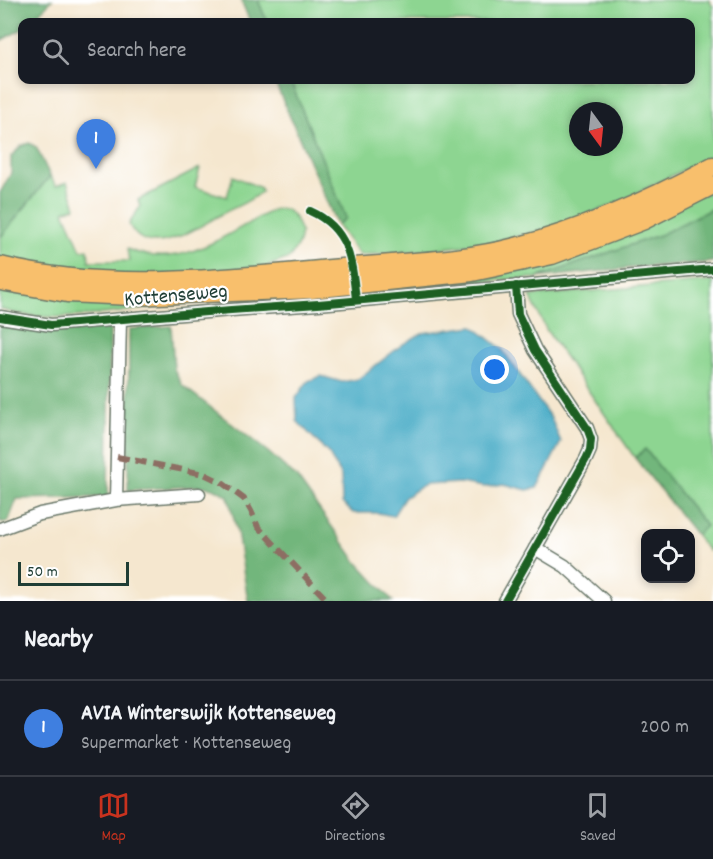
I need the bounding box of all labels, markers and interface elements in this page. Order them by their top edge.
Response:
search box [18,18,695,84]
icon: search [39,35,72,68]
text: Search here [87,36,186,67]
north arrow [569,102,623,156]
pin: 1 [76,120,116,169]
street label: Kottenseweg [123,278,229,316]
your location [480,355,509,384]
map controls [641,529,695,583]
button: locate [641,529,695,583]
scale bar [18,559,129,586]
text: 50 m [27,561,58,584]
text: Nearby [24,622,92,659]
text: AVIA Winterswijk Kottenseweg [81,699,336,730]
text: 1 [41,714,46,742]
text: 200 m [640,714,689,742]
text: Supermarket · Kottenseweg [81,730,291,758]
tab: Map [97,789,130,848]
tab: Directions [325,789,385,848]
tab: Saved [580,789,616,848]

